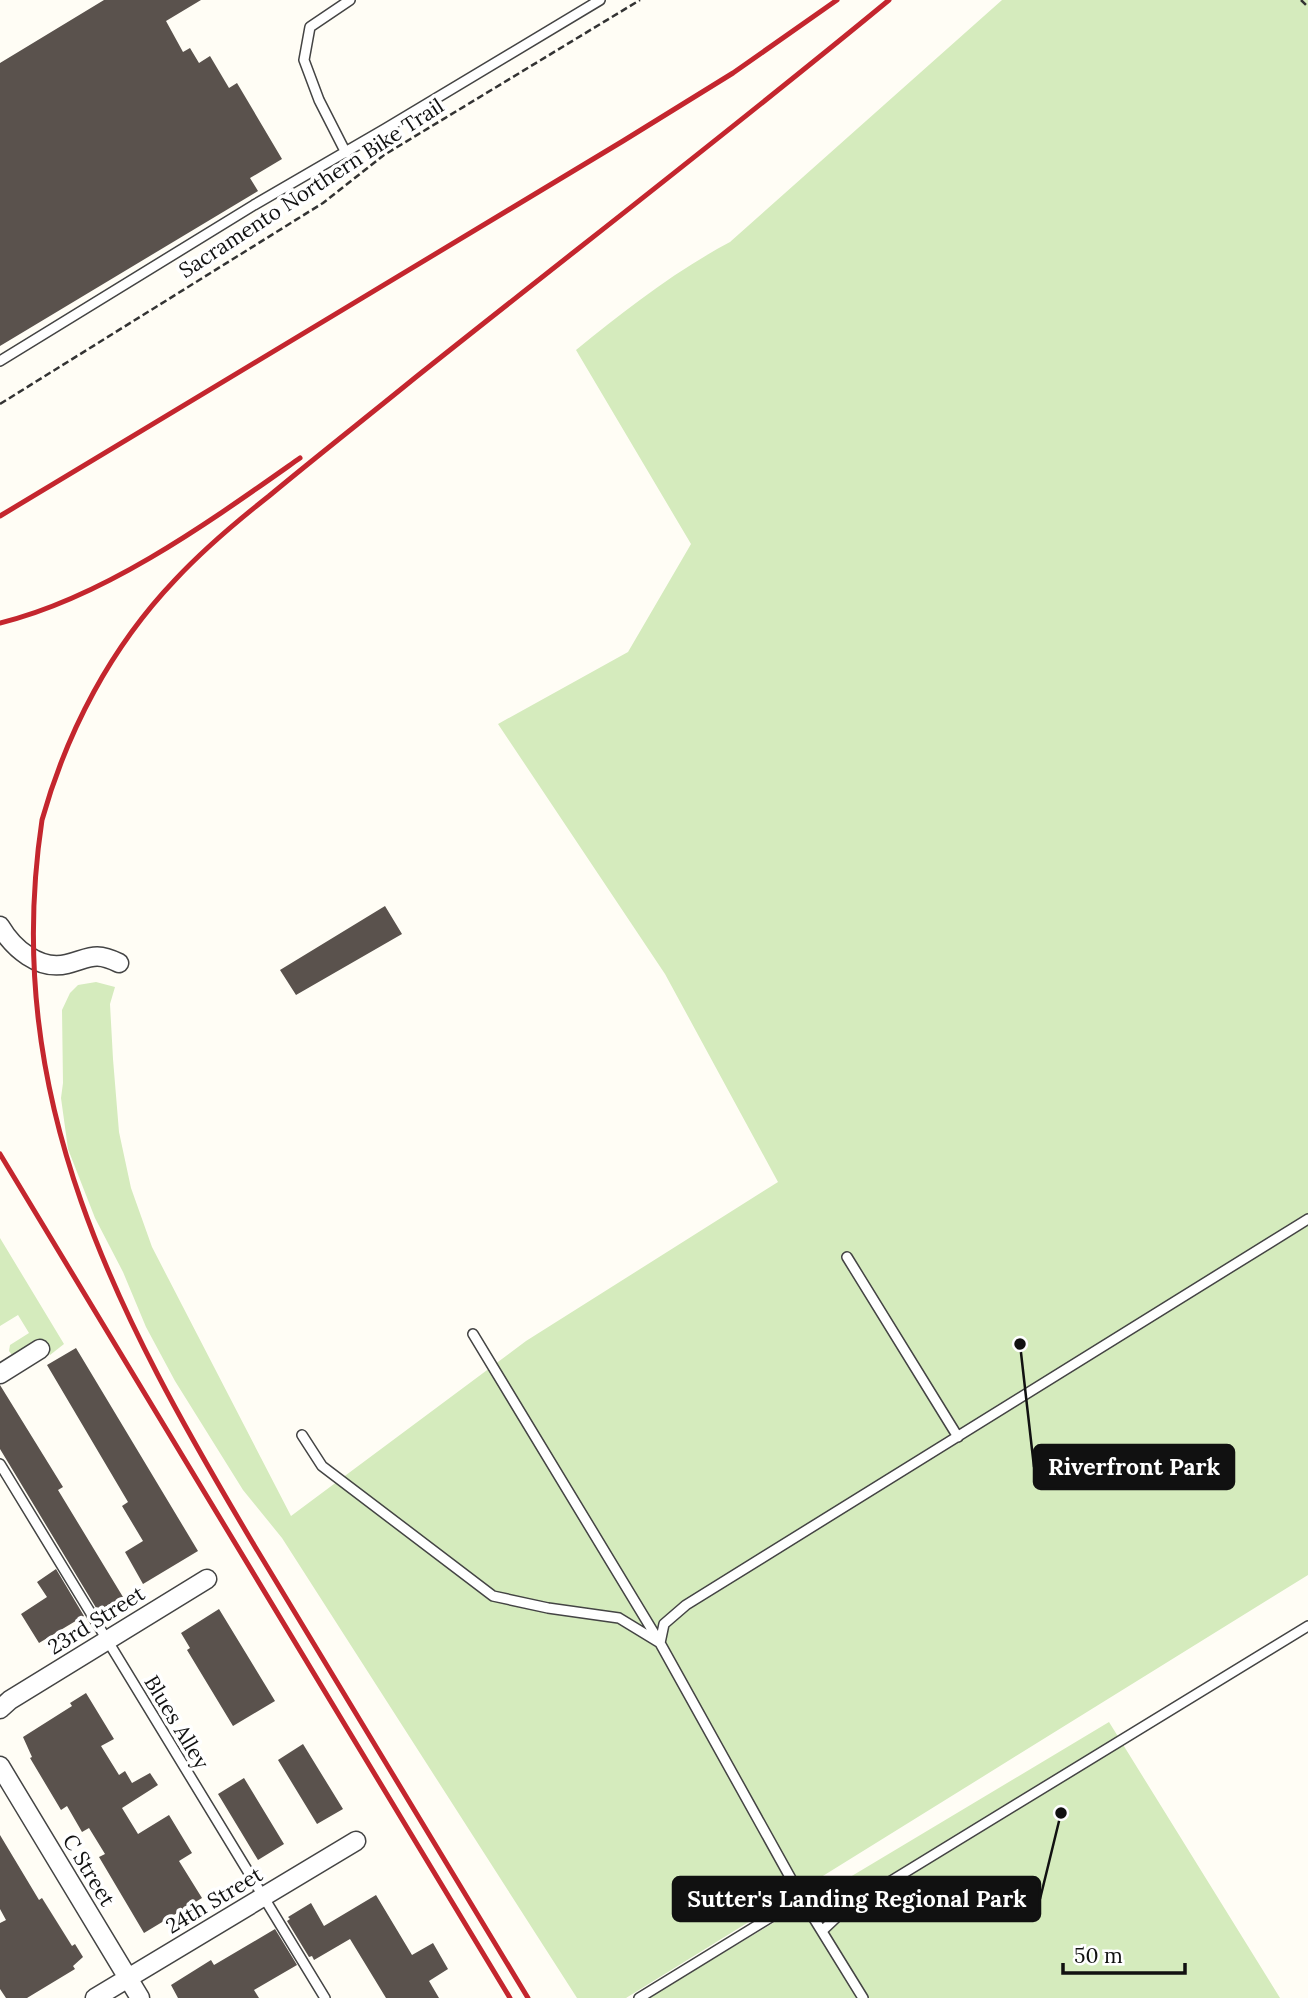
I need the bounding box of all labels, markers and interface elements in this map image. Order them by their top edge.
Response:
street label: Sacramento Northern Bike Trail [173,92,449,284]
callout: Riverfront Park [1034,1445,1234,1489]
text: Riverfront Park [1048,1452,1220,1481]
street label: 23rd Street [43,1579,150,1660]
street label: Blues Alley [138,1670,216,1774]
street label: C Street [57,1829,122,1912]
street label: 24th Street [161,1860,268,1939]
callout: Sutter's Landing Regional Park [673,1877,1040,1921]
text: Sutter's Landing Regional Park [687,1884,1027,1913]
scale bar [1063,1932,1186,1976]
text: 50 m [1074,1942,1123,1969]

